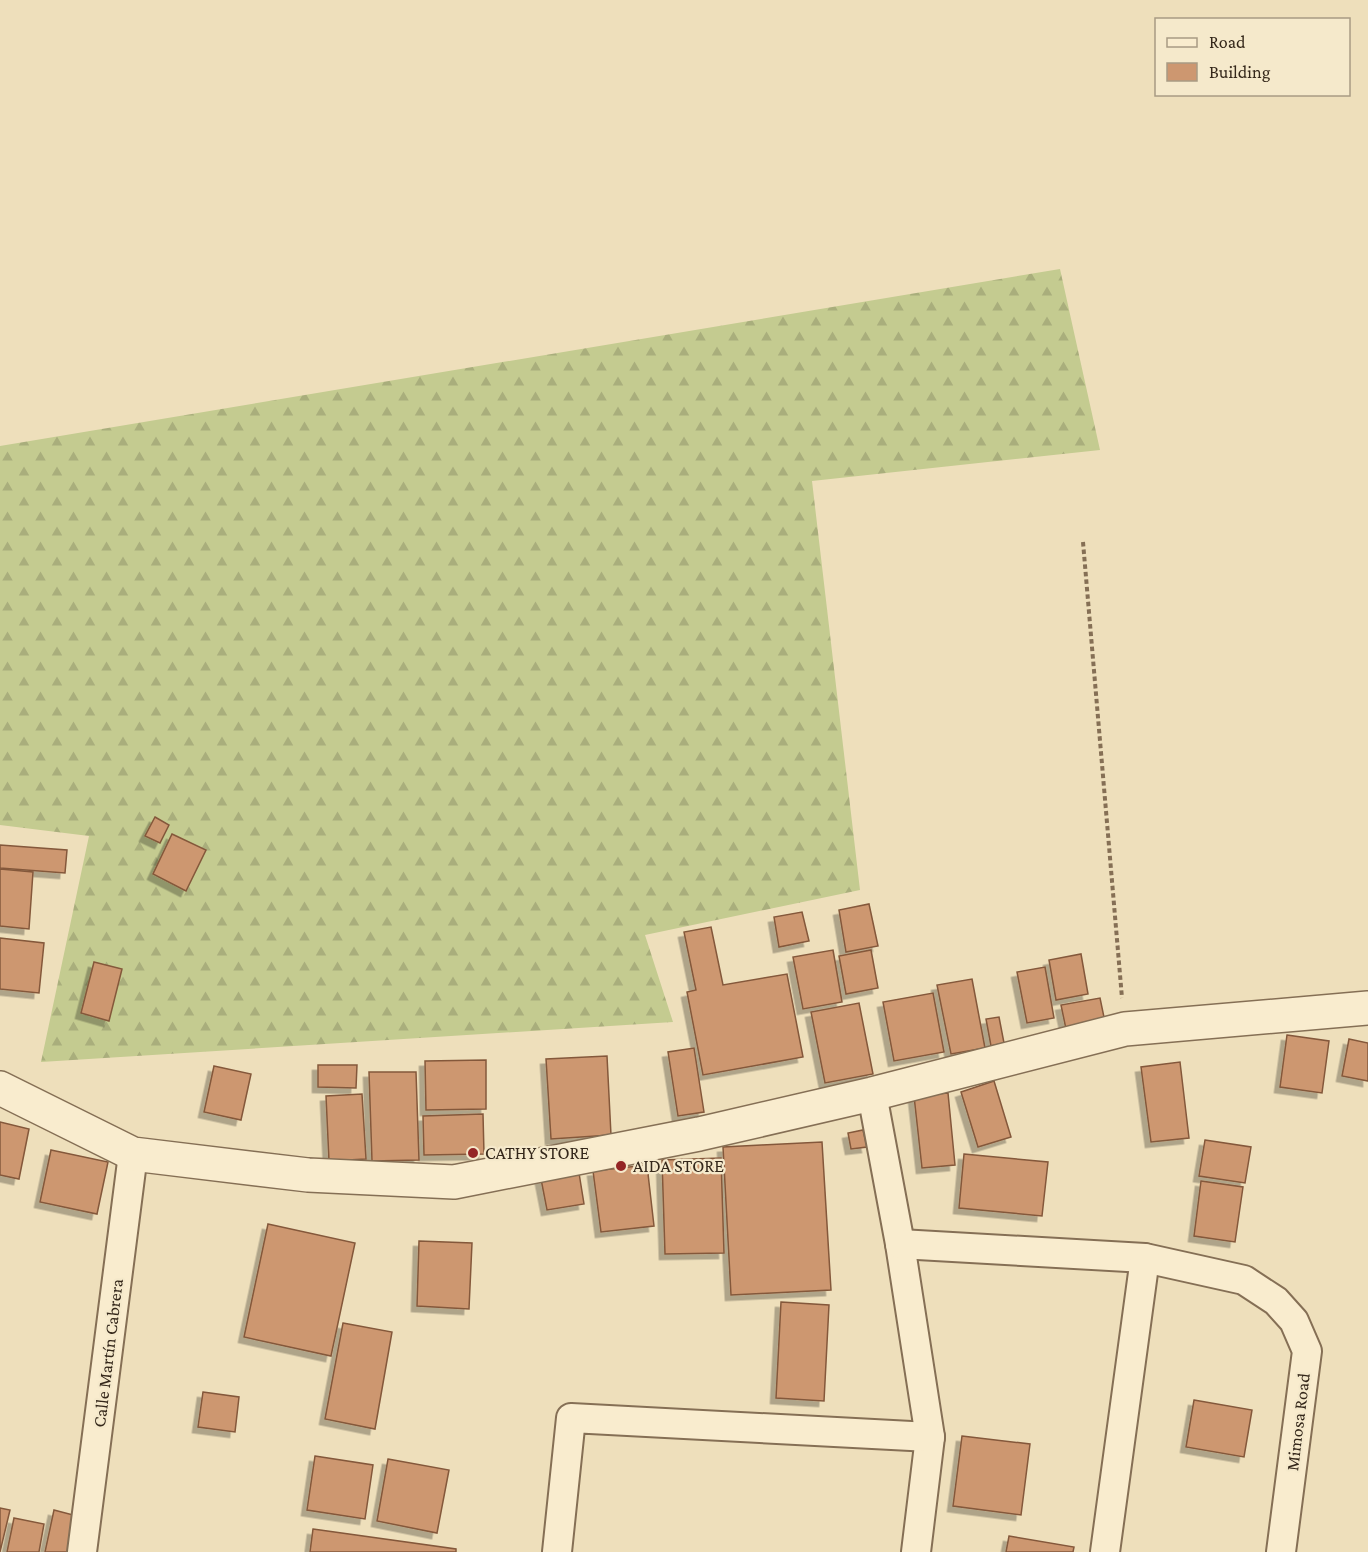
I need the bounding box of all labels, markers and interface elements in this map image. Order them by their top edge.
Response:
legend [1155,18,1350,96]
text: Road [1209,32,1246,52]
text: Building [1209,62,1271,82]
place label: CATHY STORE [485,1143,590,1163]
marker: CATHY STORE [466,1146,480,1160]
place label: AIDA STORE [633,1156,724,1176]
marker: AIDA STORE [614,1159,628,1173]
street label: Calle Martín Cabrera [89,1278,127,1428]
street label: Mimosa Road [1282,1371,1314,1472]

